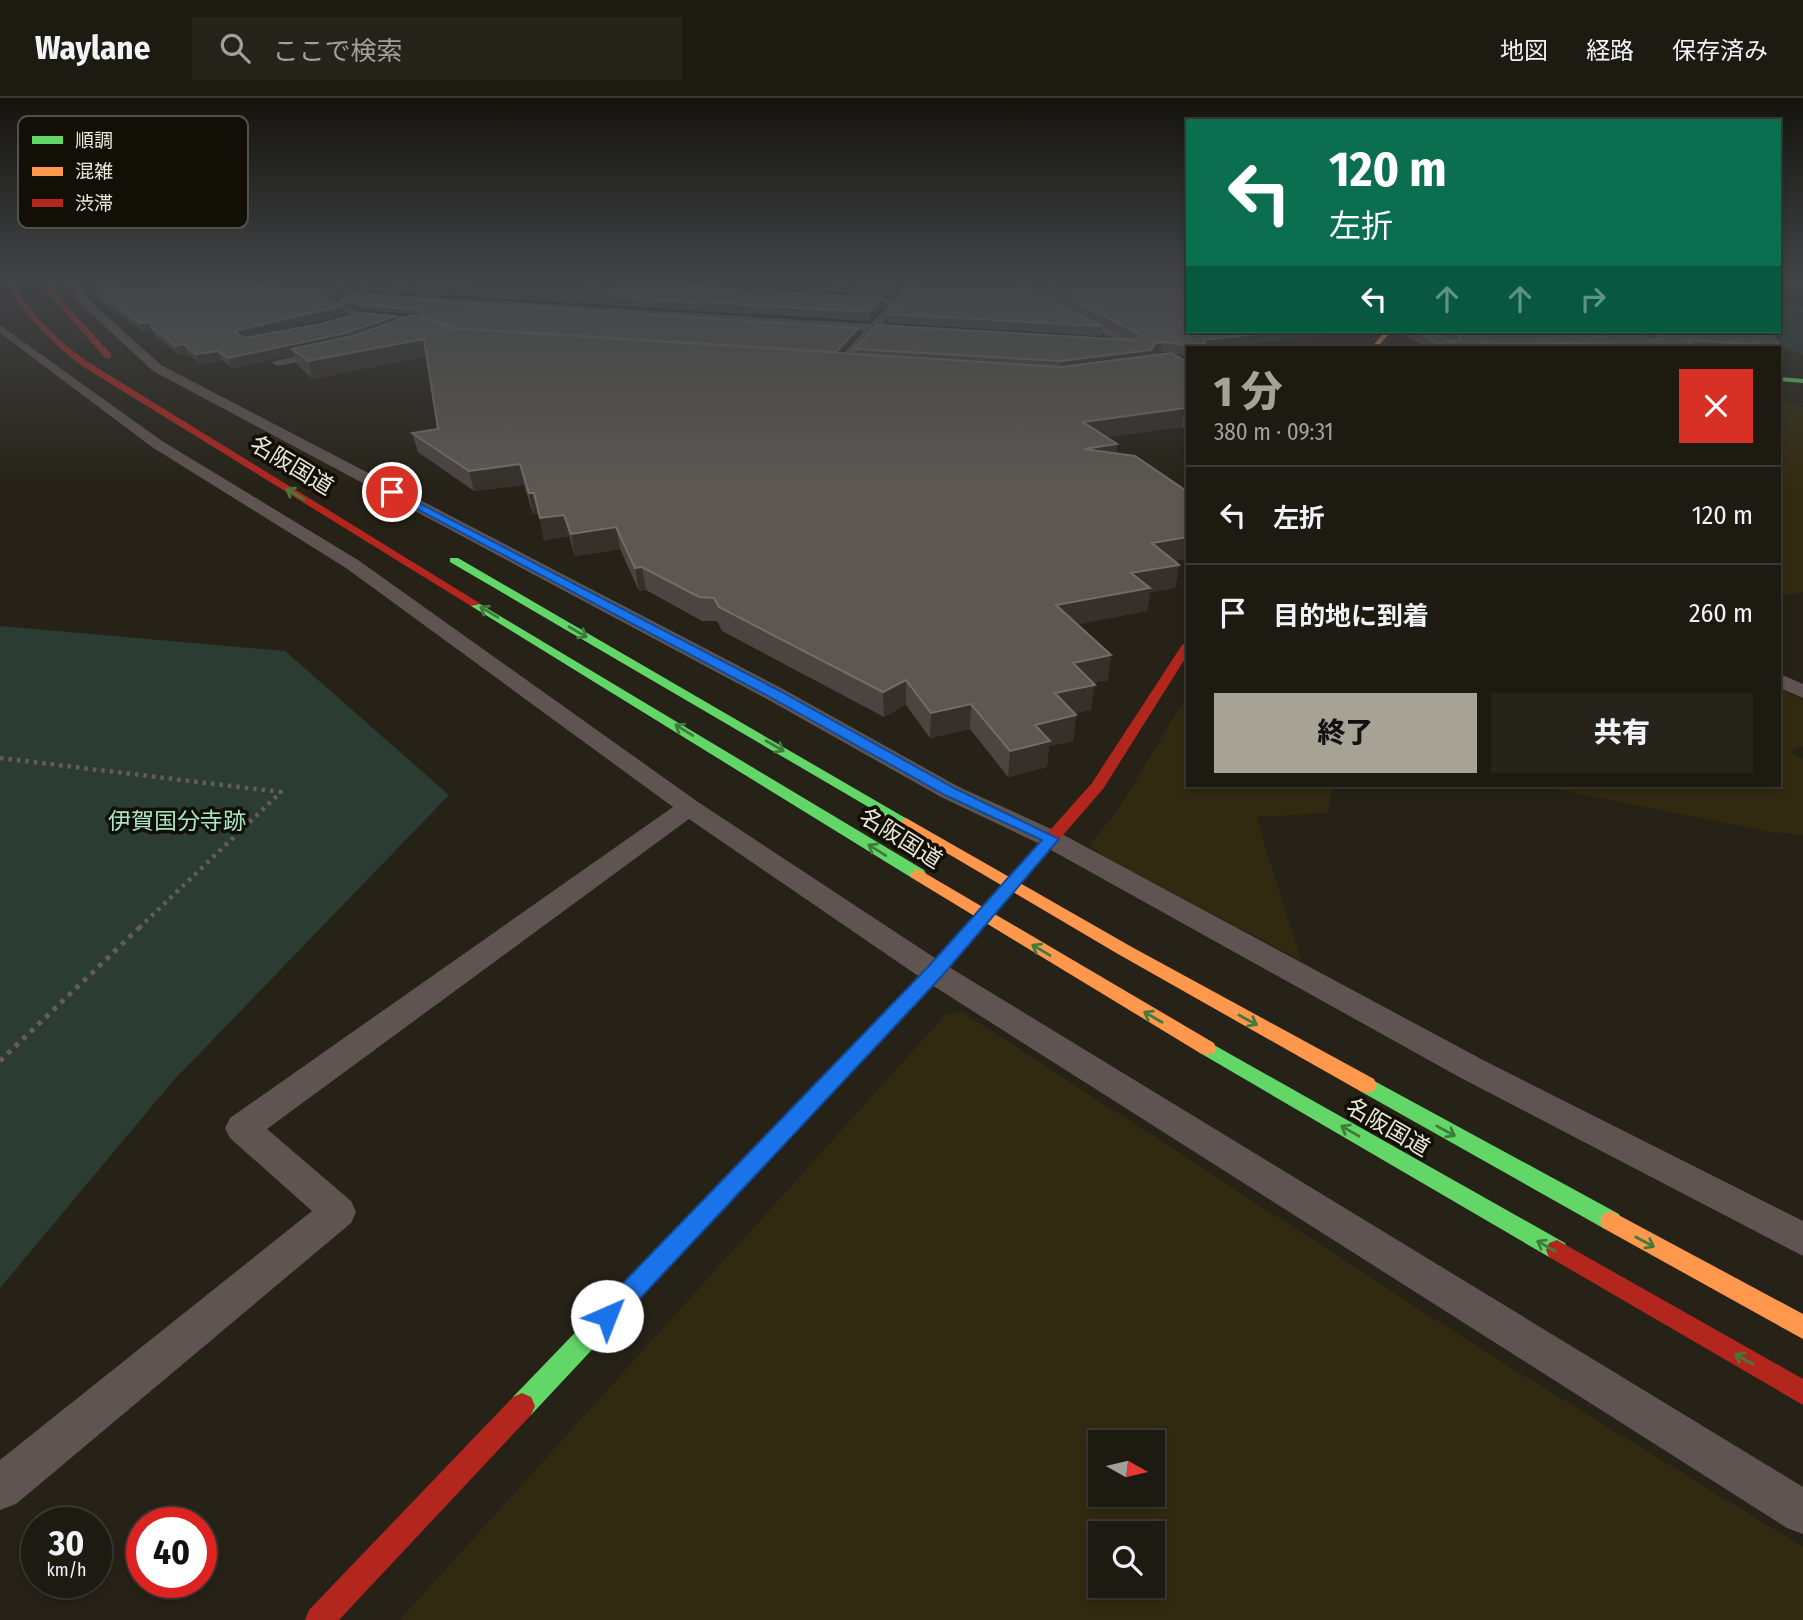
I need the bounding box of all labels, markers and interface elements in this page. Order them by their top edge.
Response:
search box [192,17,682,80]
text: Waylane [35,28,150,68]
icon: search [216,29,254,67]
text: ここで検索 [272,36,402,67]
text: 地図 [1500,37,1548,65]
text: 経路 [1586,37,1634,65]
text: 保存済み [1672,37,1768,65]
legend [18,116,248,228]
text: 順調 [75,129,113,152]
text: 120 m [1329,140,1447,199]
icon: left [1214,147,1305,238]
text: 混雑 [75,160,113,183]
text: 渋滞 [75,192,113,215]
text: 左折 [1329,207,1393,245]
icon: left [1355,280,1393,318]
icon: ahead [1428,280,1466,318]
icon: ahead [1501,280,1539,318]
icon: right [1574,280,1612,318]
text: 1 分 [1214,367,1283,417]
button: close [1679,369,1753,443]
text: 380 m · 09:31 [1214,418,1334,446]
street label: 名阪国道 [245,429,339,501]
pin [362,462,422,522]
icon: arrive [373,473,411,511]
one-way arrow [285,486,305,500]
icon: left [1214,496,1252,534]
text: 120 m [1692,500,1753,531]
text: 左折 [1273,503,1325,534]
icon: arrive [1214,594,1252,632]
text: 260 m [1689,598,1753,629]
text: 目的地に到着 [1273,601,1429,632]
one-way arrow [480,604,500,618]
one-way arrow [568,625,588,639]
button: 終了 [1214,693,1477,773]
button: 共有 [1491,693,1753,773]
one-way arrow [674,722,694,736]
one-way arrow [765,739,785,753]
street label: 名阪国道 [855,802,947,874]
park label: 伊賀国分寺跡 [108,807,246,835]
one-way arrow [868,843,887,858]
one-way arrow [1031,943,1051,957]
one-way arrow [1144,1010,1164,1024]
one-way arrow [1237,1014,1258,1027]
street label: 名阪国道 [1341,1092,1435,1162]
one-way arrow [1340,1124,1360,1138]
one-way arrow [1436,1124,1456,1138]
one-way arrow [1634,1236,1655,1249]
one-way arrow [1537,1238,1557,1252]
position arrow [570,1279,644,1353]
one-way arrow [1734,1352,1754,1366]
north arrow [1088,1430,1166,1507]
map controls [1088,1430,1165,1598]
speed limit sign: 40 [126,1507,217,1598]
button: search [1088,1521,1165,1598]
text: 30 [49,1522,84,1564]
text: km/h [46,1559,87,1581]

